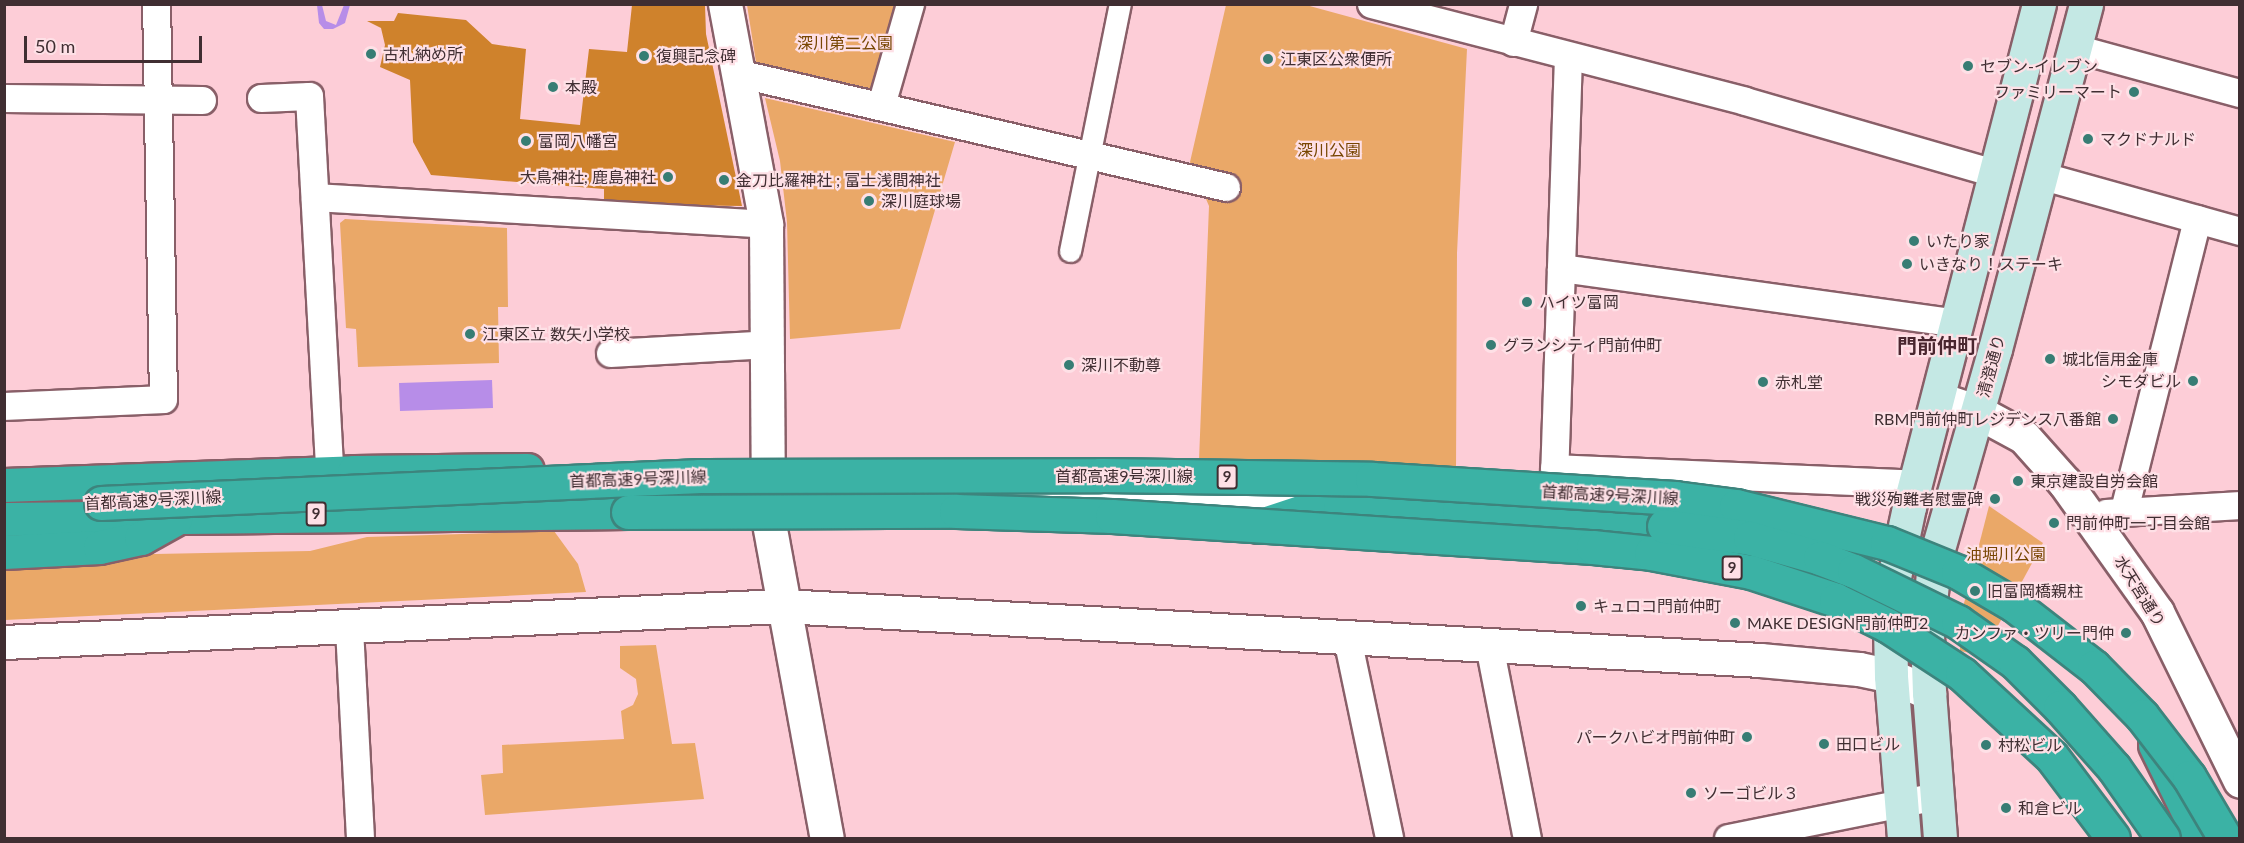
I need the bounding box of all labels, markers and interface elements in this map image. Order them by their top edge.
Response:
scale bar [27,24,206,62]
park label: 深川第二公園 [797,33,893,53]
text: 50 m [35,35,75,57]
place label: 古札納め所 [383,44,463,64]
place label: 復興記念碑 [656,46,736,66]
marker: 古札納め所 [364,47,378,61]
marker: 復興記念碑 [637,49,651,63]
place label: 江東区公衆便所 [1280,49,1392,69]
marker: 江東区公衆便所 [1261,52,1275,66]
place label: セブン-イレブン [1980,56,2098,76]
marker: セブン-イレブン [1961,59,1975,73]
place label: 本殿 [565,77,597,97]
marker: 本殿 [546,80,560,94]
place label: ファミリーマート [1994,82,2122,102]
marker: ファミリーマート [2127,85,2141,99]
place label: マクドナルド [2100,129,2196,149]
place label: 富岡八幡宮 [538,131,618,151]
marker: マクドナルド [2081,132,2095,146]
marker: 富岡八幡宮 [519,134,533,148]
park label: 深川公園 [1297,140,1361,160]
place label: 大鳥神社; 鹿島神社 [520,167,656,187]
marker: 大鳥神社; 鹿島神社 [661,170,675,184]
place label: 金刀比羅神社 ; 富士浅間神社 [736,170,940,190]
marker: 金刀比羅神社 ; 富士浅間神社 [717,173,731,187]
place label: 深川庭球場 [881,191,961,211]
marker: 深川庭球場 [862,194,876,208]
place label: いたり家 [1926,231,1990,251]
marker: いたり家 [1907,234,1921,248]
place label: いきなり！ステーキ [1919,254,2063,274]
marker: いきなり！ステーキ [1900,257,1914,271]
place label: ハイツ富岡 [1539,292,1619,312]
marker: ハイツ富岡 [1520,295,1534,309]
place label: 江東区立 数矢小学校 [482,324,630,344]
marker: 江東区立 数矢小学校 [463,327,477,341]
district label: 門前仲町 [1897,333,1977,357]
street label: 清澄通り [1973,333,2009,399]
place label: グランシティ門前仲町 [1503,335,1663,355]
marker: グランシティ門前仲町 [1484,338,1498,352]
place label: 城北信用金庫 [2062,349,2158,369]
marker: 城北信用金庫 [2043,352,2057,366]
place label: 深川不動尊 [1081,355,1161,375]
marker: 深川不動尊 [1062,358,1076,372]
place label: シモダビル [2101,371,2181,391]
place label: 赤札堂 [1775,372,1823,392]
marker: シモダビル [2186,374,2200,388]
marker: 赤札堂 [1756,375,1770,389]
place label: RBM門前仲町レジデンス八番館 [1874,409,2101,429]
marker: RBM門前仲町レジデンス八番館 [2106,412,2120,426]
road number: 9 [1216,465,1238,489]
street label: 首都高速9号深川線 [1055,466,1193,486]
street label: 首都高速9号深川線 [569,467,707,491]
place label: 東京建設自労会館 [2030,471,2158,491]
marker: 東京建設自労会館 [2011,474,2025,488]
street label: 首都高速9号深川線 [1541,482,1679,508]
street label: 首都高速9号深川線 [84,487,222,513]
place label: 戦災殉難者慰霊碑 [1855,489,1983,509]
marker: 戦災殉難者慰霊碑 [1988,492,2002,506]
road number: 9 [306,502,326,526]
place label: 門前仲町一丁目会館 [2066,513,2210,533]
marker: 門前仲町一丁目会館 [2047,516,2061,530]
park label: 油堀川公園 [1966,544,2046,564]
street label: 水天宮通り [2111,552,2169,630]
road number: 9 [1722,556,1742,580]
place label: 旧富岡橋親柱 [1987,581,2083,601]
marker: 旧富岡橋親柱 [1968,584,1982,598]
place label: キュロコ門前仲町 [1593,596,1721,616]
marker: キュロコ門前仲町 [1574,599,1588,613]
place label: MAKE DESIGN門前仲町2 [1747,613,1928,633]
marker: MAKE DESIGN門前仲町2 [1728,616,1742,630]
place label: カンファ・ツリー門仲 [1954,623,2114,643]
marker: カンファ・ツリー門仲 [2119,626,2133,640]
place label: パークハビオ門前仲町 [1575,727,1735,747]
marker: パークハビオ門前仲町 [1740,730,1754,744]
place label: 田口ビル [1836,734,1900,754]
place label: 村松ビル [1998,735,2062,755]
marker: 田口ビル [1817,737,1831,751]
marker: 村松ビル [1979,738,1993,752]
place label: ソーゴビル３ [1703,783,1799,803]
marker: ソーゴビル３ [1684,786,1698,800]
place label: 和倉ビル [2018,798,2082,818]
marker: 和倉ビル [1999,801,2013,815]

